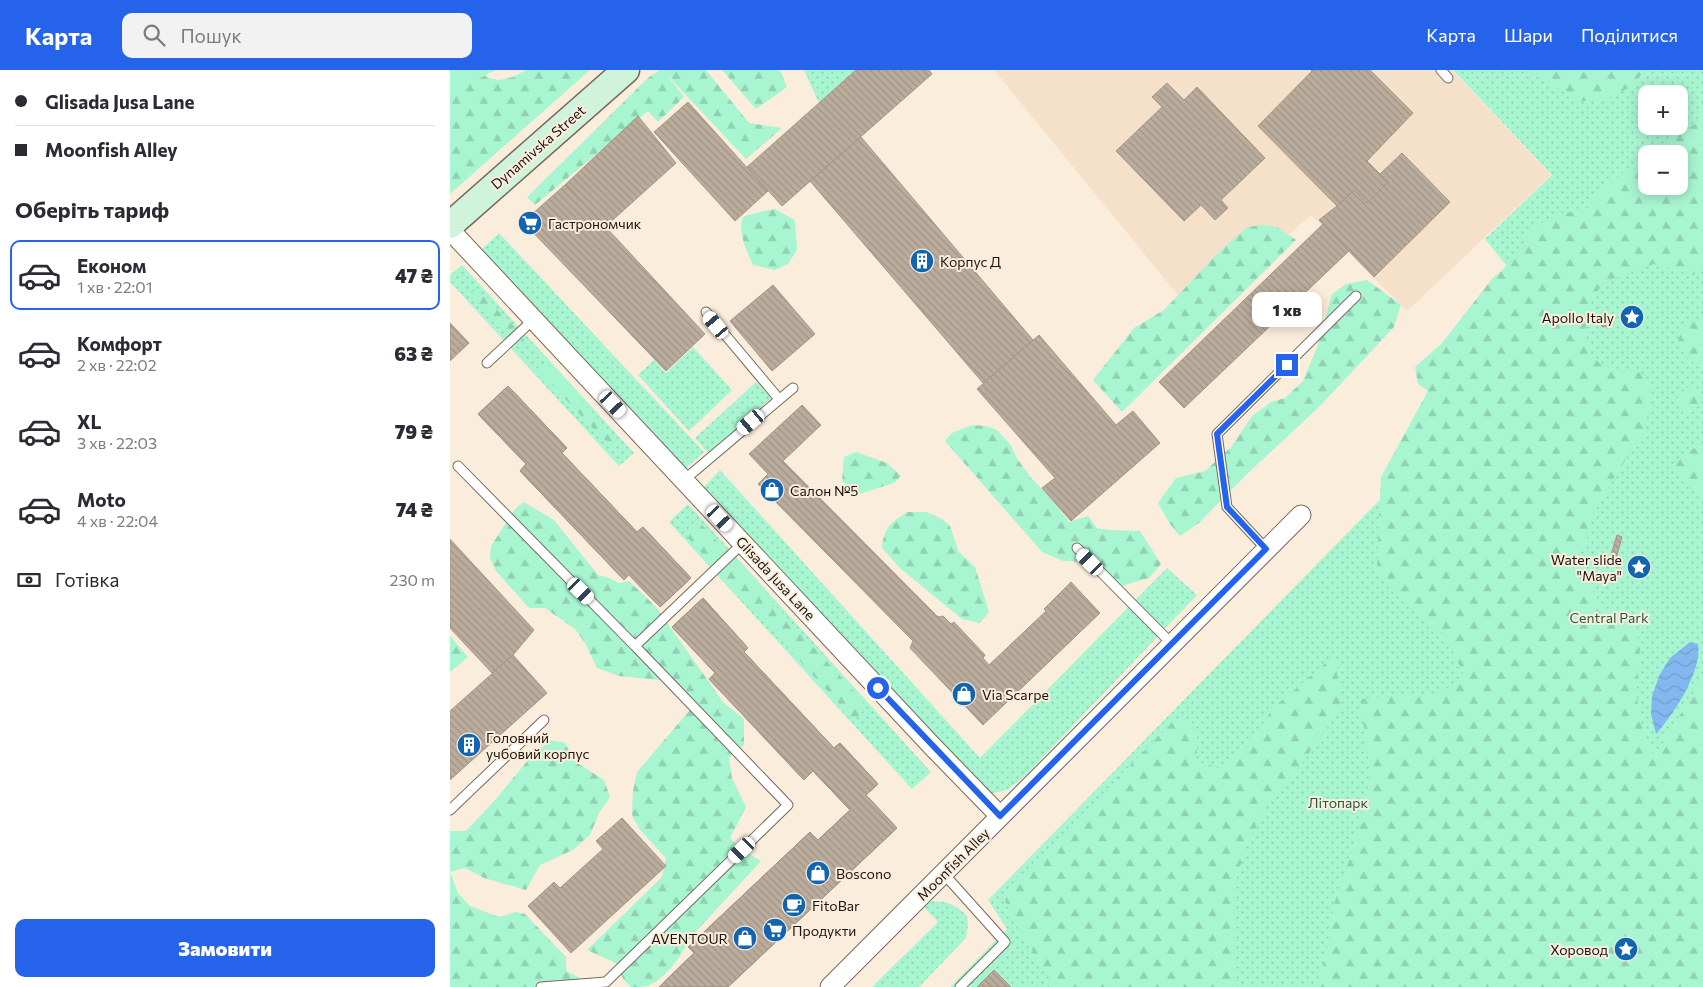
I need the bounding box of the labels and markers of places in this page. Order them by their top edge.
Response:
supermarket icon: Гастрономчик [517,210,543,236]
place label: Гастрономчик [548,215,642,232]
building icon: Корпус Д [909,248,935,274]
place label: Корпус Д [940,253,1001,270]
place icon: Apollo Italy [1619,304,1645,330]
place label: Apollo Italy [1542,309,1614,326]
shop icon: Салон №5 [759,477,785,503]
place label: Салон №5 [790,482,858,499]
place label: Water slide "Maya" [1551,551,1622,584]
place icon: Water slide "Maya" [1626,554,1652,580]
shop icon: Via Scarpe [951,681,977,707]
place label: Via Scarpe [982,686,1049,703]
place label: Головний учбовий корпус [486,729,589,762]
building icon: Головний учбовий корпус [456,732,482,758]
shop icon: Boscono [805,860,831,886]
place label: Boscono [836,865,891,882]
cafe icon: FitoBar [781,892,807,918]
place label: FitoBar [812,897,860,914]
supermarket icon: Продукти [762,917,788,943]
place label: Продукти [792,922,856,939]
shop icon: AVENTOUR [732,925,758,951]
place label: AVENTOUR [651,930,728,947]
place icon: Хоровод [1613,936,1639,962]
place label: Хоровод [1550,941,1608,958]

